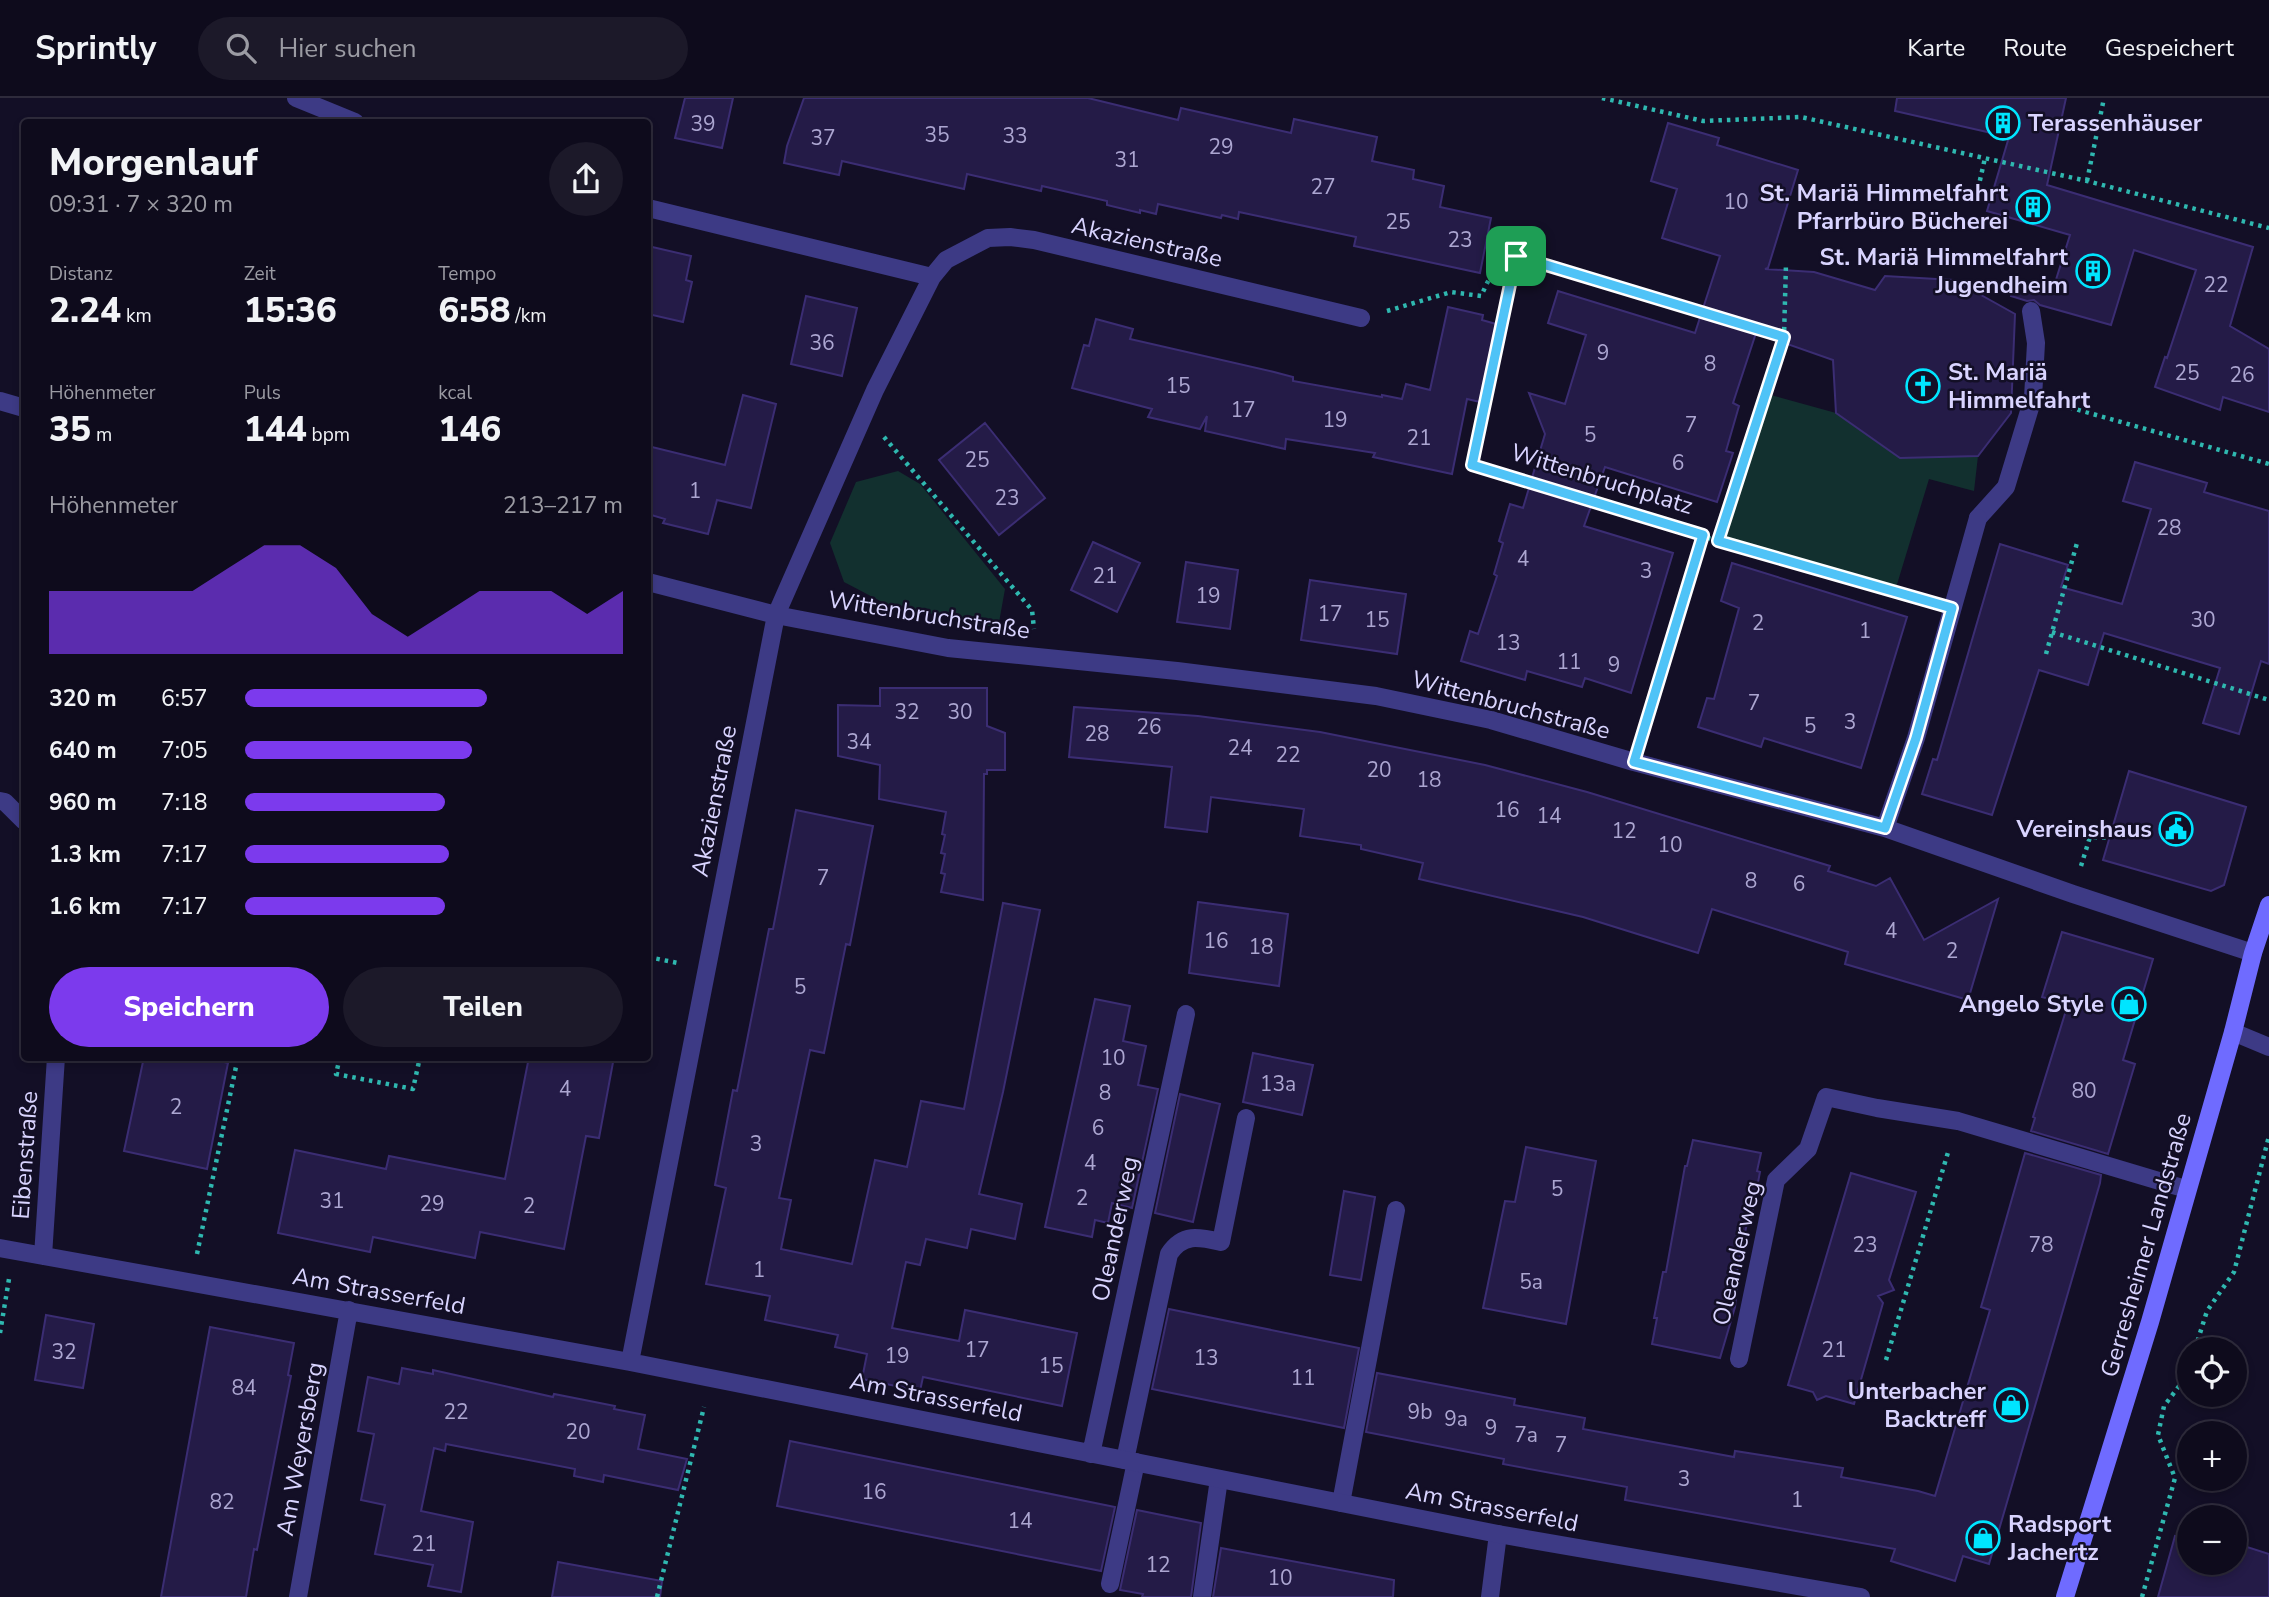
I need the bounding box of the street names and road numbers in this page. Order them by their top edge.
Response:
street label: Akazienstraße [1069,209,1225,275]
street label: Wittenbruchplatz [1507,436,1697,522]
street label: Wittenbruchstraße [826,583,1032,647]
street label: Wittenbruchstraße [1408,663,1614,747]
street label: Akazienstraße [684,722,744,880]
street label: Eibenstraße [5,1090,45,1220]
street label: Gerresheimer Landstraße [2093,1109,2199,1381]
street label: Oleanderweg [1084,1154,1146,1304]
street label: Oleanderweg [1705,1178,1769,1328]
street label: Am Strasserfeld [290,1260,468,1322]
street label: Am Weyersberg [269,1360,331,1538]
street label: Am Strasserfeld [847,1365,1025,1429]
street label: Am Strasserfeld [1403,1475,1581,1539]

